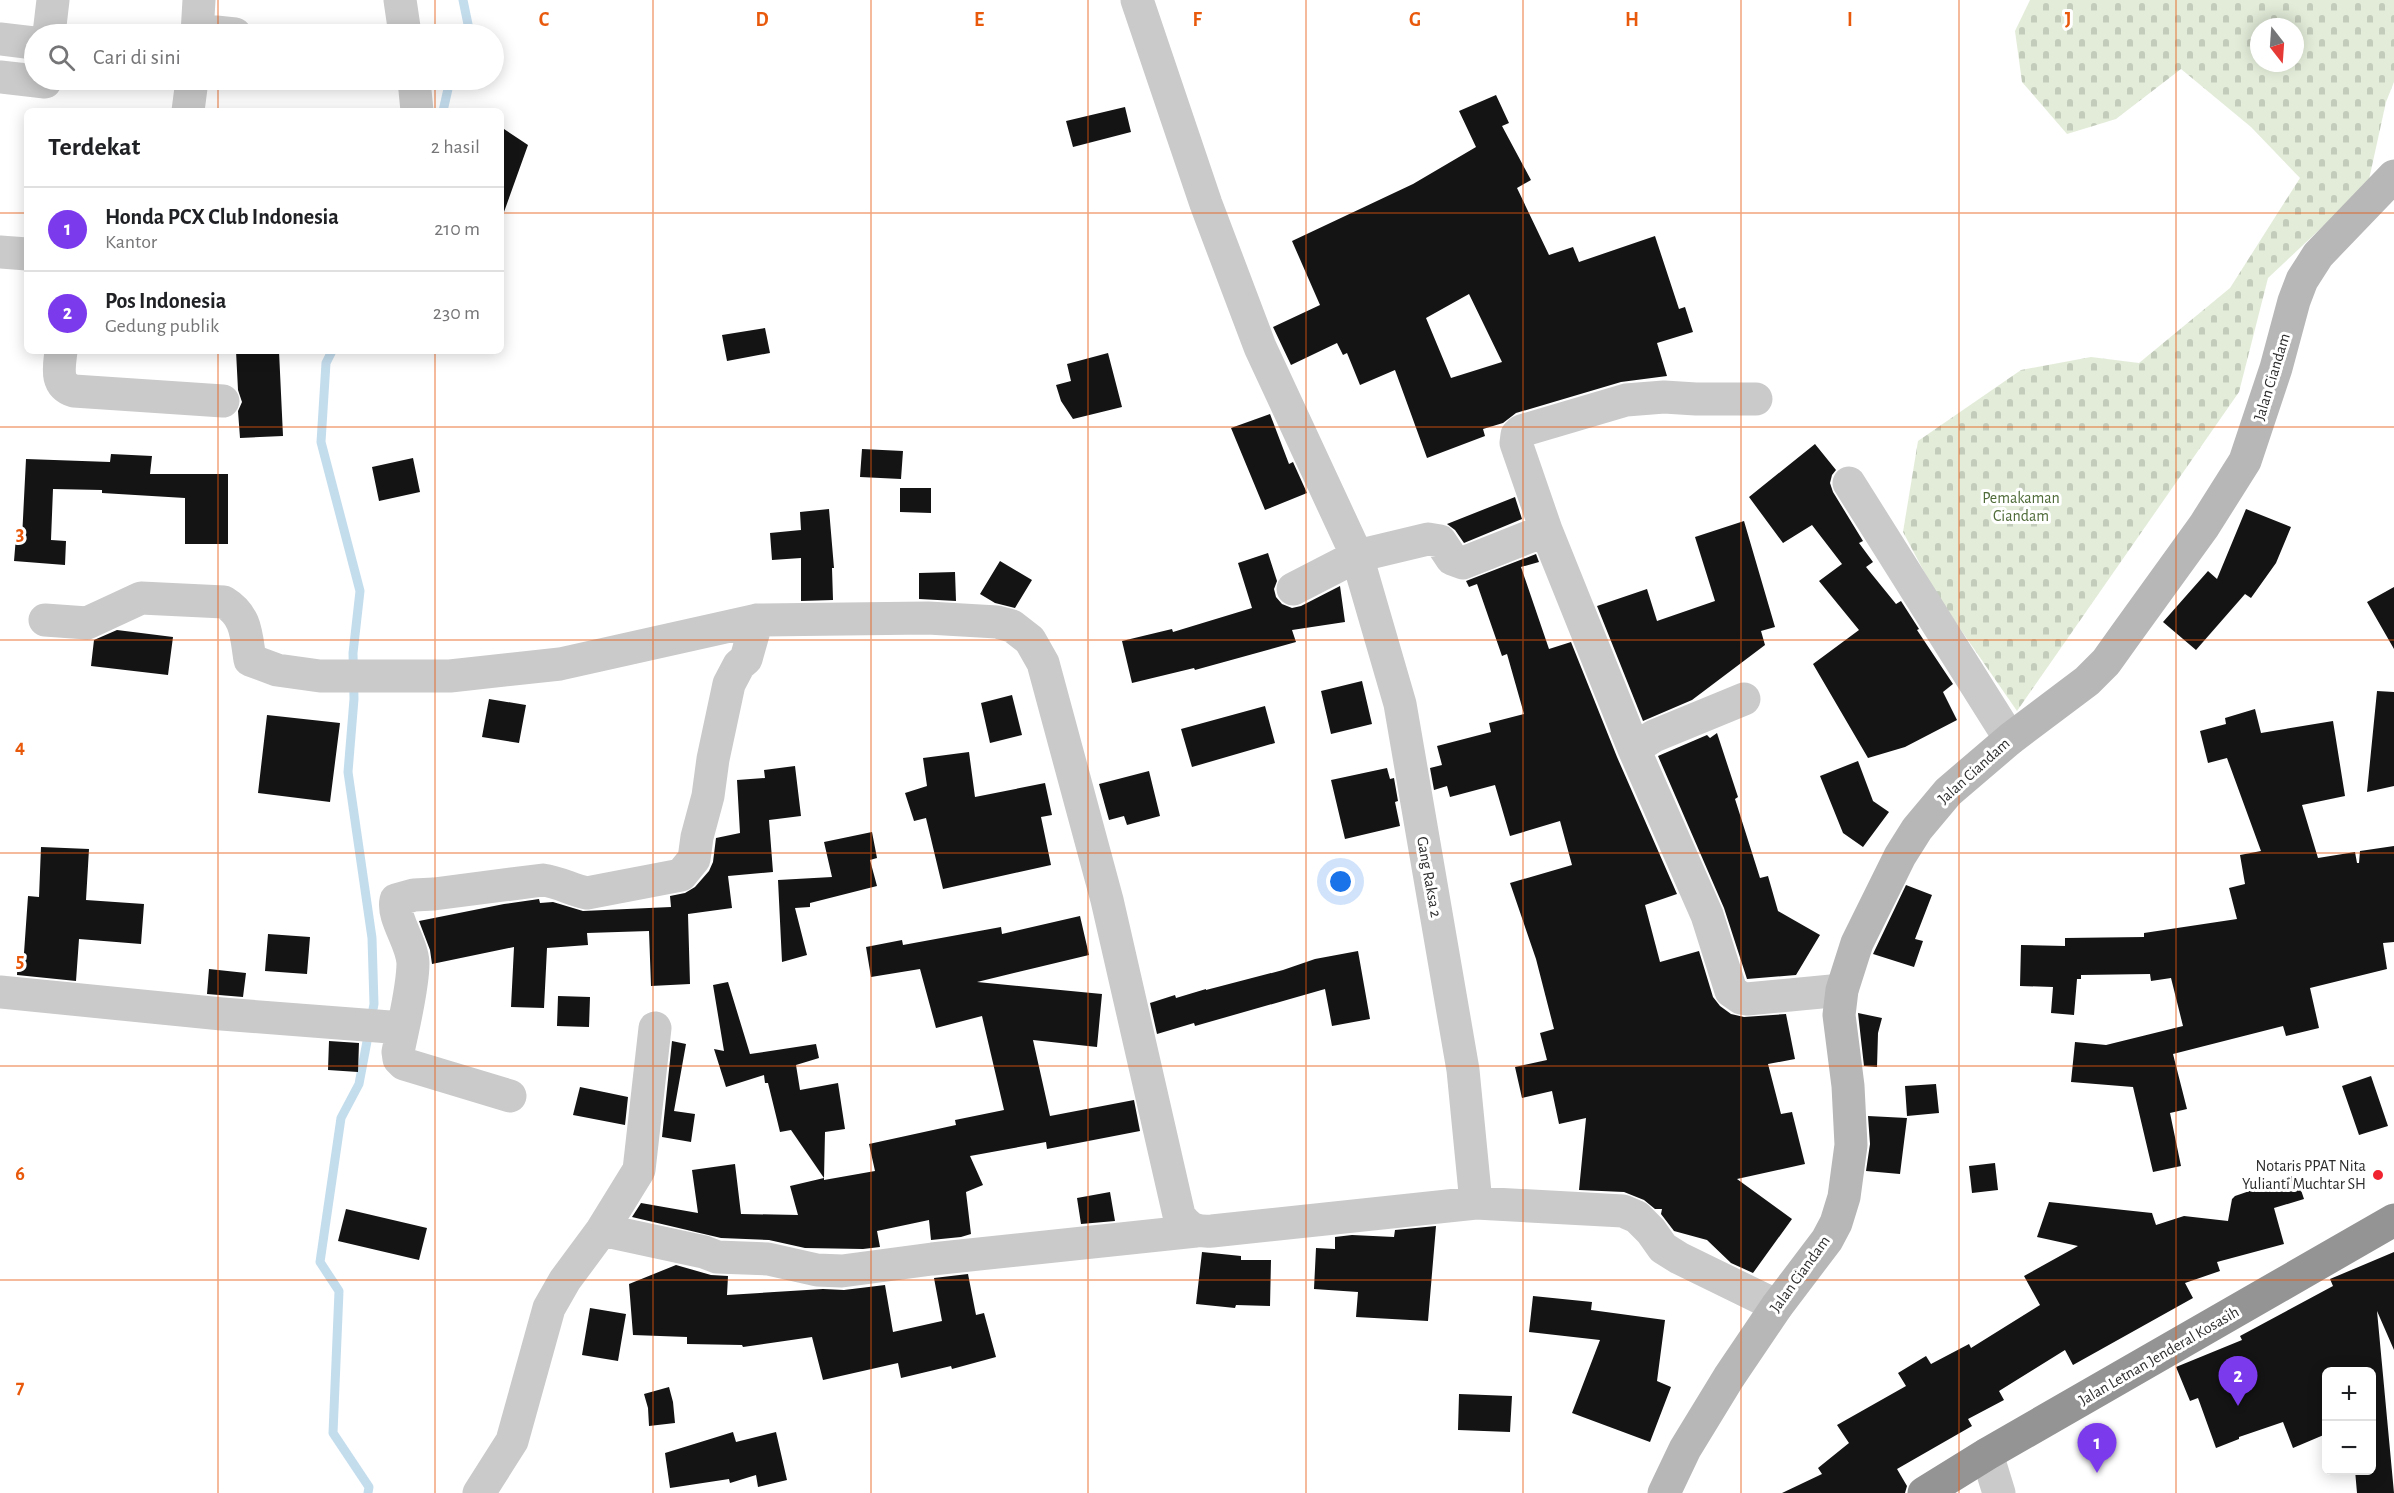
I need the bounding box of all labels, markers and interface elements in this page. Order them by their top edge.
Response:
text: C [539,10,550,30]
text: D [755,10,769,30]
text: E [974,10,984,30]
text: F [1192,10,1202,30]
text: G [1409,10,1421,30]
text: H [1625,10,1639,30]
text: I [1847,10,1853,30]
text: J [2065,10,2071,30]
north arrow [2250,18,2304,72]
search box [24,24,504,90]
icon: search [45,41,78,74]
text: Cari di sini [93,46,181,68]
text: Terdekat [48,134,140,160]
text: 2 hasil [431,137,480,157]
text: Honda PCX Club Indonesia [105,206,339,228]
text: 1 [64,219,71,239]
text: 210 m [434,219,480,239]
text: Kantor [105,232,157,252]
text: Pos Indonesia [105,290,226,312]
text: 2 [63,303,72,323]
text: 230 m [433,303,480,323]
text: Gedung publik [105,316,219,336]
street label: Jalan Ciandam [2251,332,2293,422]
park label: Pemakaman Ciandam [1982,490,2060,524]
text: 3 [16,524,24,544]
street label: Jalan Ciandam [1935,735,2013,807]
text: 4 [15,737,25,757]
street label: Gang Raksa 2 [1414,835,1444,919]
your location [1326,867,1355,896]
text: 5 [16,951,24,971]
place label: Notaris PPAT Nita Yulianti Muchtar SH [2242,1158,2366,1192]
text: 6 [15,1164,25,1184]
marker: Notaris PPAT Nita Yulianti Muchtar SH [2371,1168,2385,1182]
street label: Jalan Ciandam [1767,1233,1833,1315]
street label: Jalan Letnan Jenderal Kosasih [2076,1304,2242,1408]
pin: 2 [2218,1356,2258,1406]
map controls [2322,1367,2376,1475]
button: + [2322,1367,2376,1421]
text: 7 [16,1377,25,1397]
button: − [2322,1421,2376,1475]
pin: 1 [2078,1424,2116,1473]

